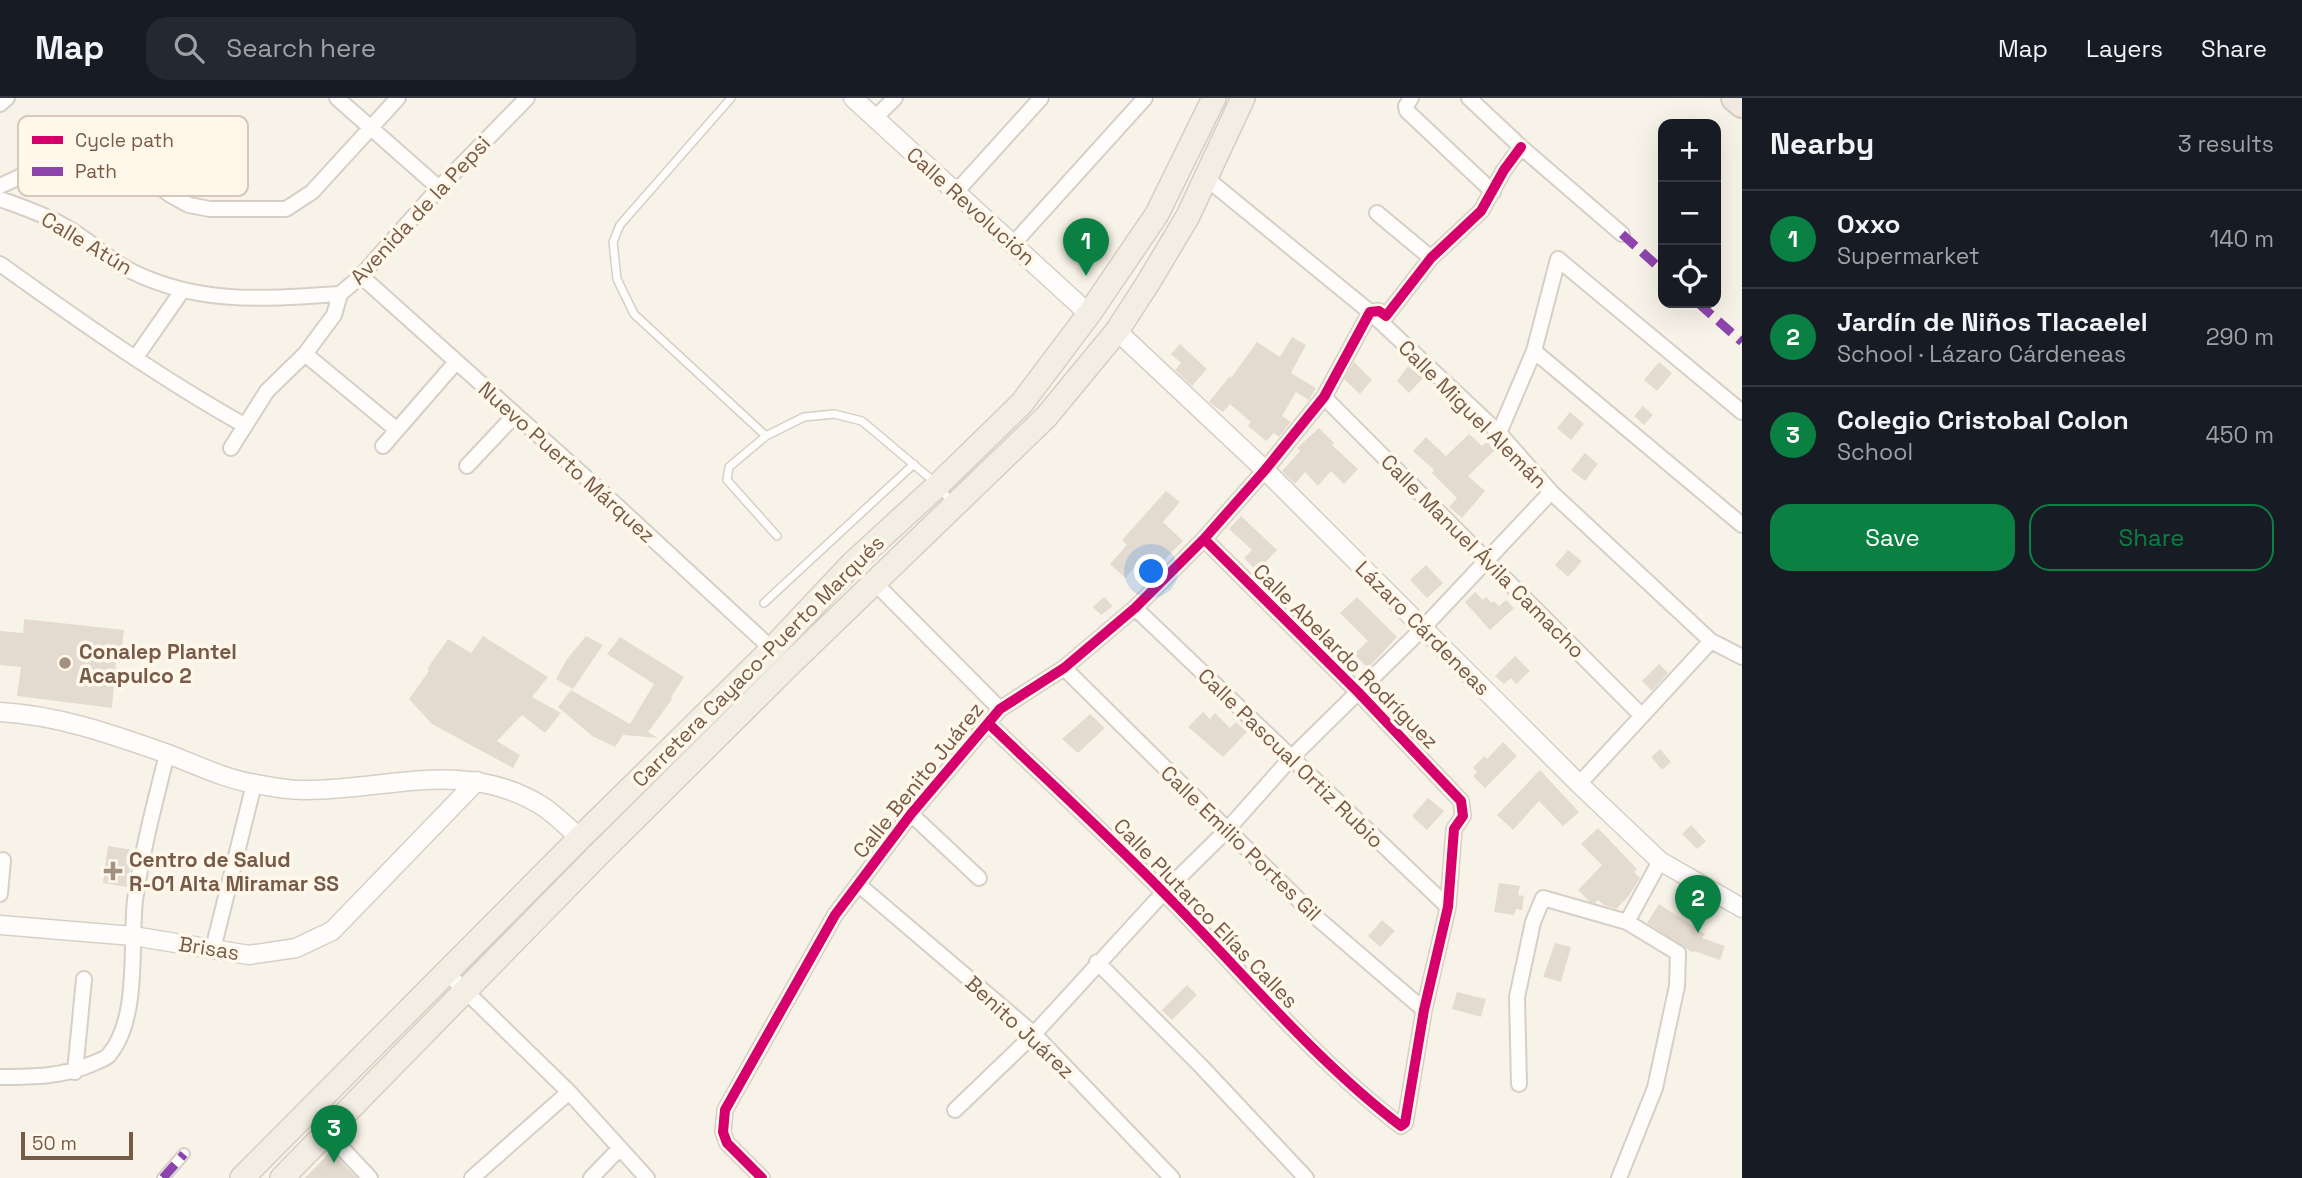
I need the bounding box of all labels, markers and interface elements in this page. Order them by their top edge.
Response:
search box [146,17,636,80]
text: Map [35,27,104,69]
icon: search [170,29,208,67]
text: Search here [226,31,376,65]
text: Map [1998,33,2048,64]
text: Layers [2086,33,2163,64]
text: Share [2201,33,2267,64]
legend [18,116,248,196]
map controls [1658,119,1721,308]
button: + [1658,119,1721,182]
text: Nearby [1770,124,1874,163]
text: Cycle path [75,128,174,153]
text: 3 results [2178,129,2274,159]
street label: Avenida de la Pepsi [344,130,496,290]
street label: Calle Revolución [901,141,1041,271]
text: Path [75,159,117,184]
button: − [1658,182,1721,245]
street label: Calle Atún [36,205,138,281]
text: Oxxo [1837,207,1900,241]
pin: 1 [1063,218,1109,276]
text: 1 [1788,224,1798,254]
text: 140 m [2210,224,2274,254]
text: Supermarket [1837,241,1979,271]
button: locate [1658,245,1721,308]
text: Jardín de Niños Tlacaelel [1837,305,2148,339]
text: 2 [1786,322,1800,352]
text: 290 m [2206,322,2274,352]
street label: Calle Miguel Alemán [1393,334,1553,494]
text: School · Lázaro Cárdeneas [1837,339,2126,369]
street label: Nuevo Puerto Márquez [473,375,661,549]
text: Colegio Cristobal Colon [1837,403,2129,437]
text: 3 [1786,420,1800,450]
text: 450 m [2205,420,2274,450]
text: School [1837,437,1913,467]
street label: Calle Manuel Ávila Camacho [1375,448,1591,664]
button: Save [1770,504,2015,571]
button: Share [2029,504,2274,571]
street label: Carretera Cayaco-Puerto Marqués [626,529,890,793]
your location [1134,554,1168,588]
street label: Lázaro Cárdeneas [1350,555,1496,701]
street label: Calle Abelardo Rodríguez [1248,558,1444,754]
place label: Conalep Plantel Acapulco 2 [79,638,237,689]
marker: Conalep Plantel Acapulco 2 [57,655,73,671]
street label: Calle Pascual Ortiz Rubio [1192,662,1390,854]
street label: Calle Benito Juárez [847,696,989,864]
street label: Calle Emilio Portes Gil [1155,759,1327,927]
street label: Calle Plutarco Elías Calles [1108,812,1304,1014]
place label: Centro de Salud R-01 Alta Miramar SS [129,846,339,897]
marker: Centro de Salud R-01 Alta Miramar SS [103,861,123,881]
pin: 2 [1675,875,1721,933]
street label: Brisas [177,930,241,966]
street label: Benito Juárez [960,970,1080,1084]
pin: 3 [311,1105,357,1163]
scale bar [21,1129,133,1161]
text: 50 m [32,1131,77,1156]

